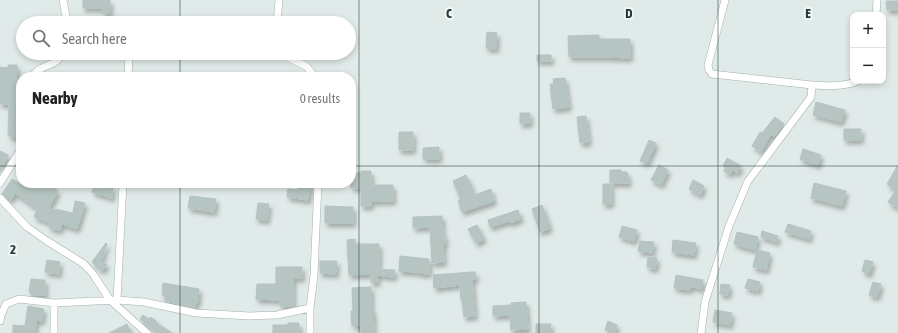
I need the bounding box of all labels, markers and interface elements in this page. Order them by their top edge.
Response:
text: C [446,6,452,21]
text: D [625,6,633,21]
text: E [805,6,811,21]
map controls [850,12,886,84]
button: + [850,12,886,48]
search box [16,16,356,60]
icon: search [30,27,52,49]
text: Search here [62,30,127,47]
button: − [850,48,886,84]
text: Nearby [32,88,78,108]
text: 0 results [300,91,340,106]
text: 2 [10,242,16,257]

